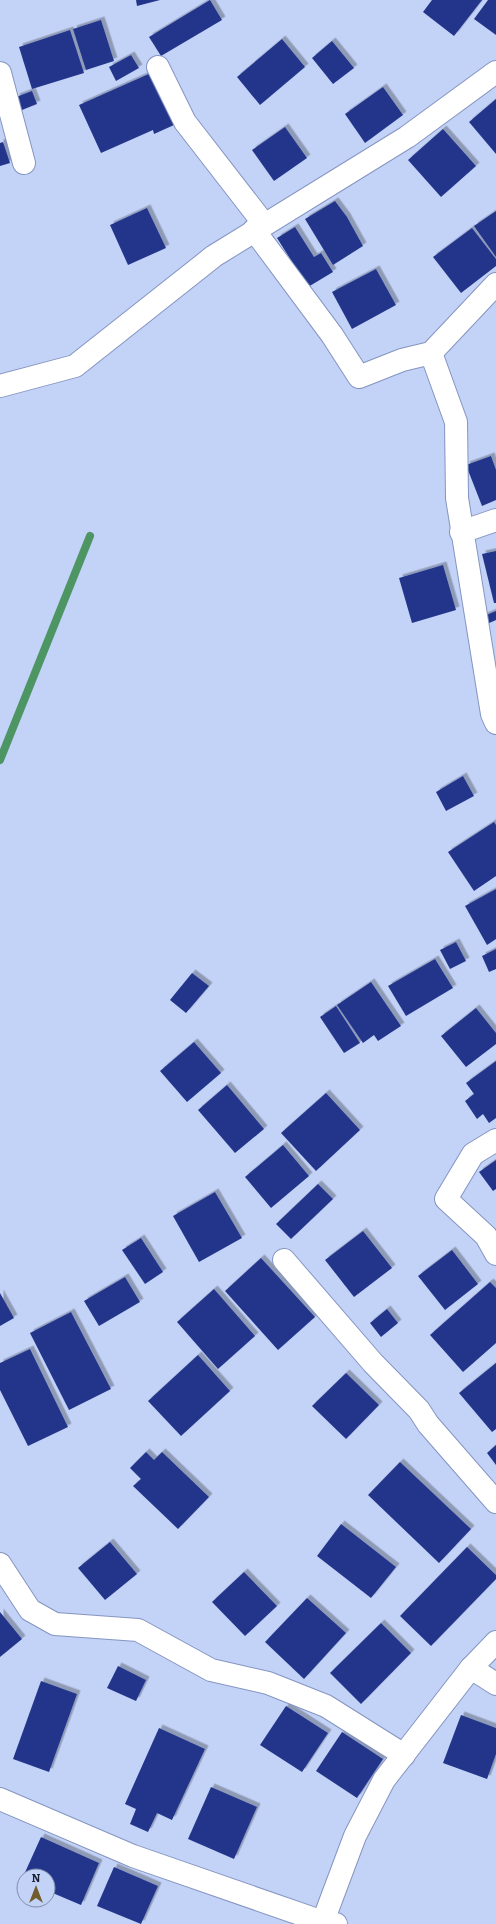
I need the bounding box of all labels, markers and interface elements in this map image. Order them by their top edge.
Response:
north arrow [16,1868,56,1908]
text: N [32,1872,41,1885]

